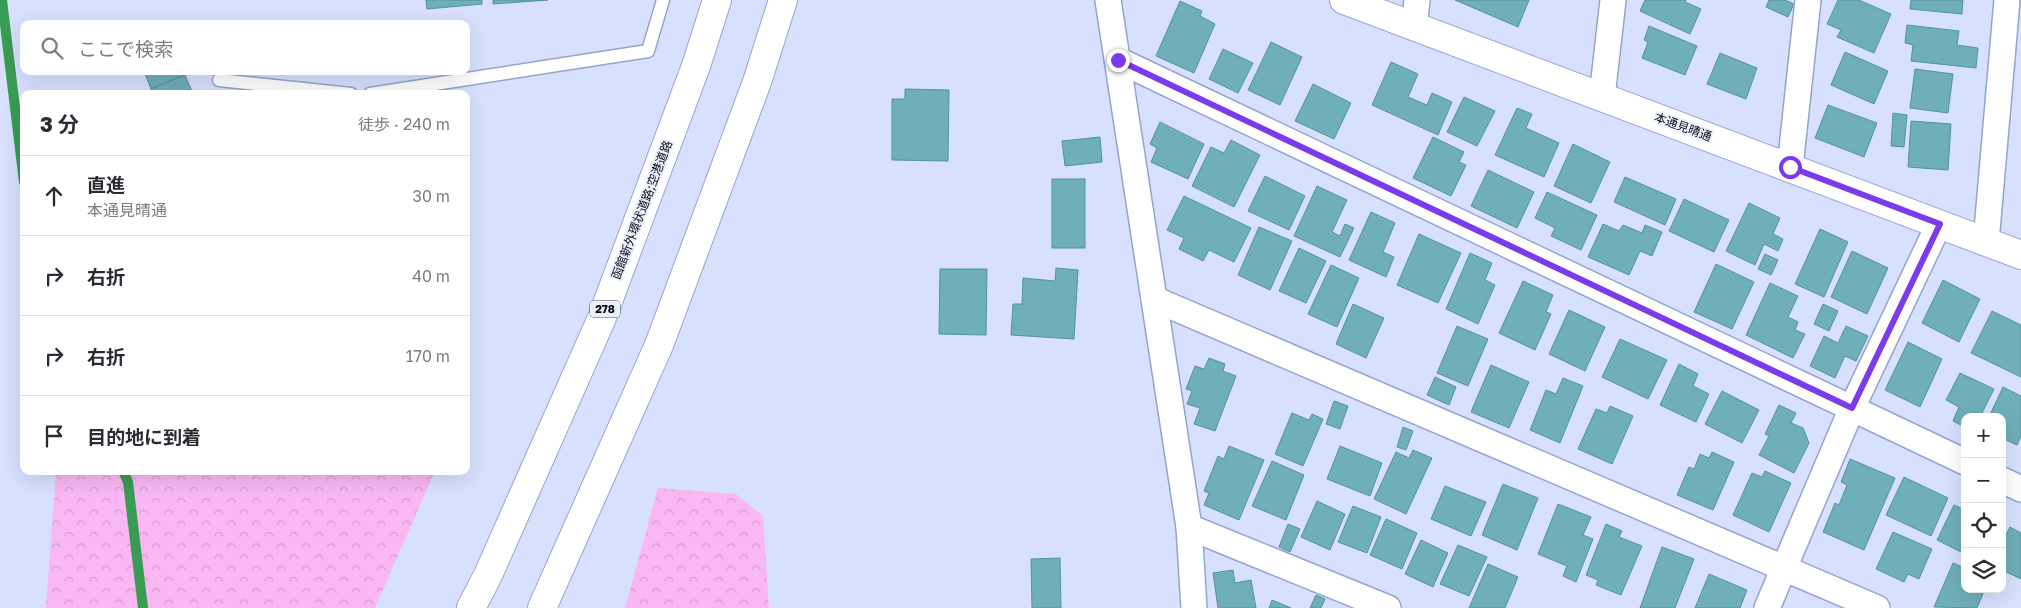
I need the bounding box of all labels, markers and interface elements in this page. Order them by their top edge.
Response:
search box [20,20,470,75]
icon: search [38,34,66,62]
text: ここで検索 [78,37,173,60]
route end [1107,49,1130,72]
street label: 本通見晴通 [1652,109,1714,144]
text: 3 分 [40,111,79,137]
text: 徒歩 · 240 m [358,114,450,134]
street label: 函館新外環状道路;空港道路 [608,138,675,281]
route start [1779,156,1802,179]
text: 直進 [87,173,125,196]
icon: ahead [40,182,68,210]
text: 30 m [413,186,450,206]
text: 本通見晴通 [87,200,167,220]
icon: right [40,262,68,290]
text: 右折 [87,265,125,288]
text: 40 m [412,266,450,286]
road number: 278 [590,300,620,318]
icon: right [40,342,68,370]
text: 右折 [87,345,125,368]
text: 170 m [406,346,450,366]
map controls [1961,413,2006,593]
button: + [1961,413,2006,458]
icon: arrive [40,422,68,450]
text: 目的地に到着 [87,425,201,448]
button: − [1961,458,2006,503]
button: locate [1961,503,2006,548]
button: layers [1961,548,2006,593]

